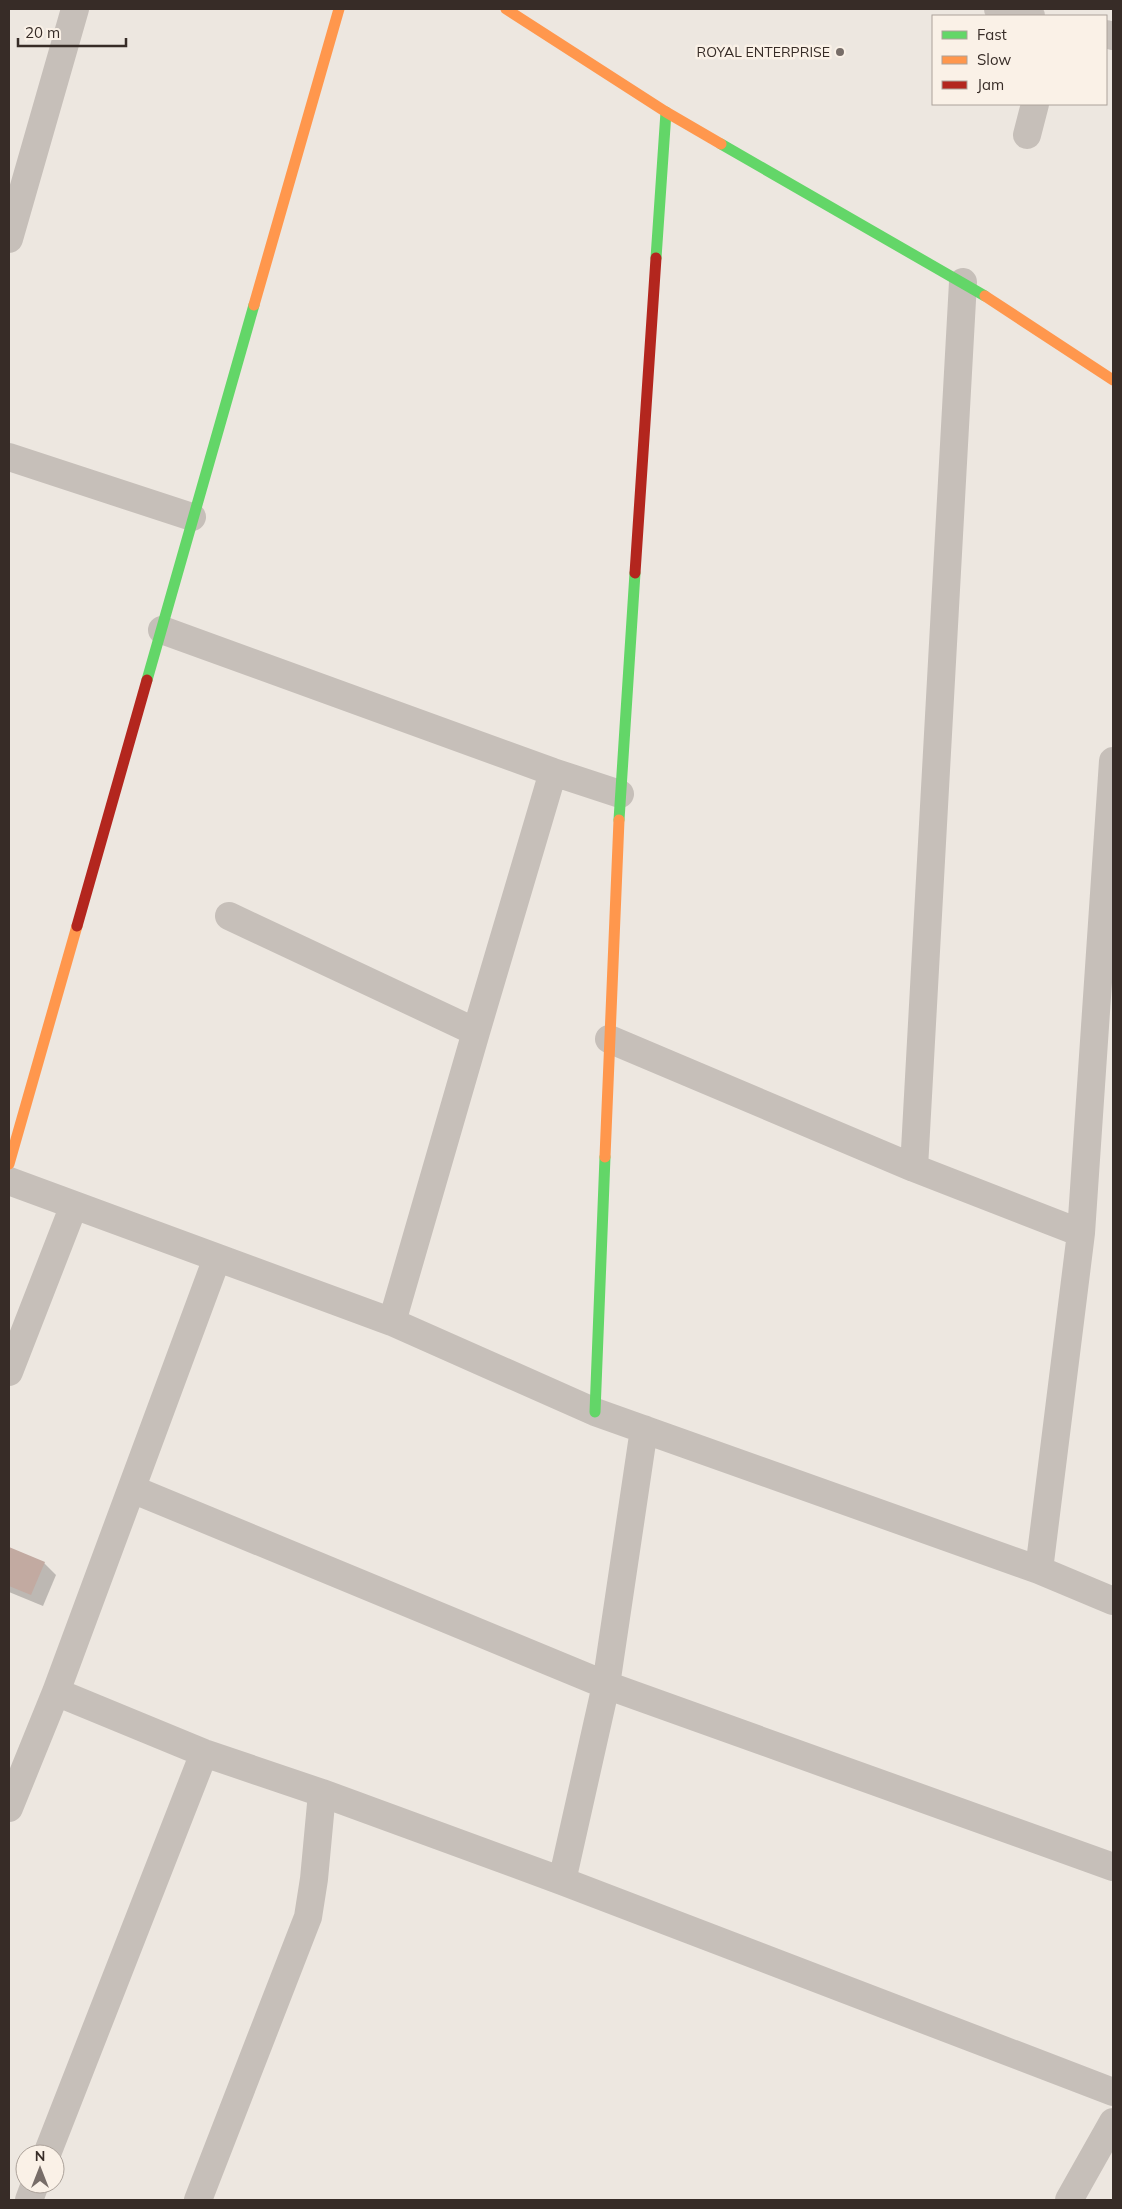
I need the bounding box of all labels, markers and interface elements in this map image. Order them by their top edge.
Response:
scale bar [18,15,125,47]
legend [932,15,1107,105]
text: 20 m [25,23,60,42]
text: Fast [977,25,1007,44]
place label: ROYAL ENTERPRISE [697,43,830,61]
marker: ROYAL ENTERPRISE [834,46,846,58]
text: Slow [977,50,1011,69]
text: Jam [977,75,1004,94]
north arrow [15,2144,65,2194]
text: N [35,2147,45,2165]

